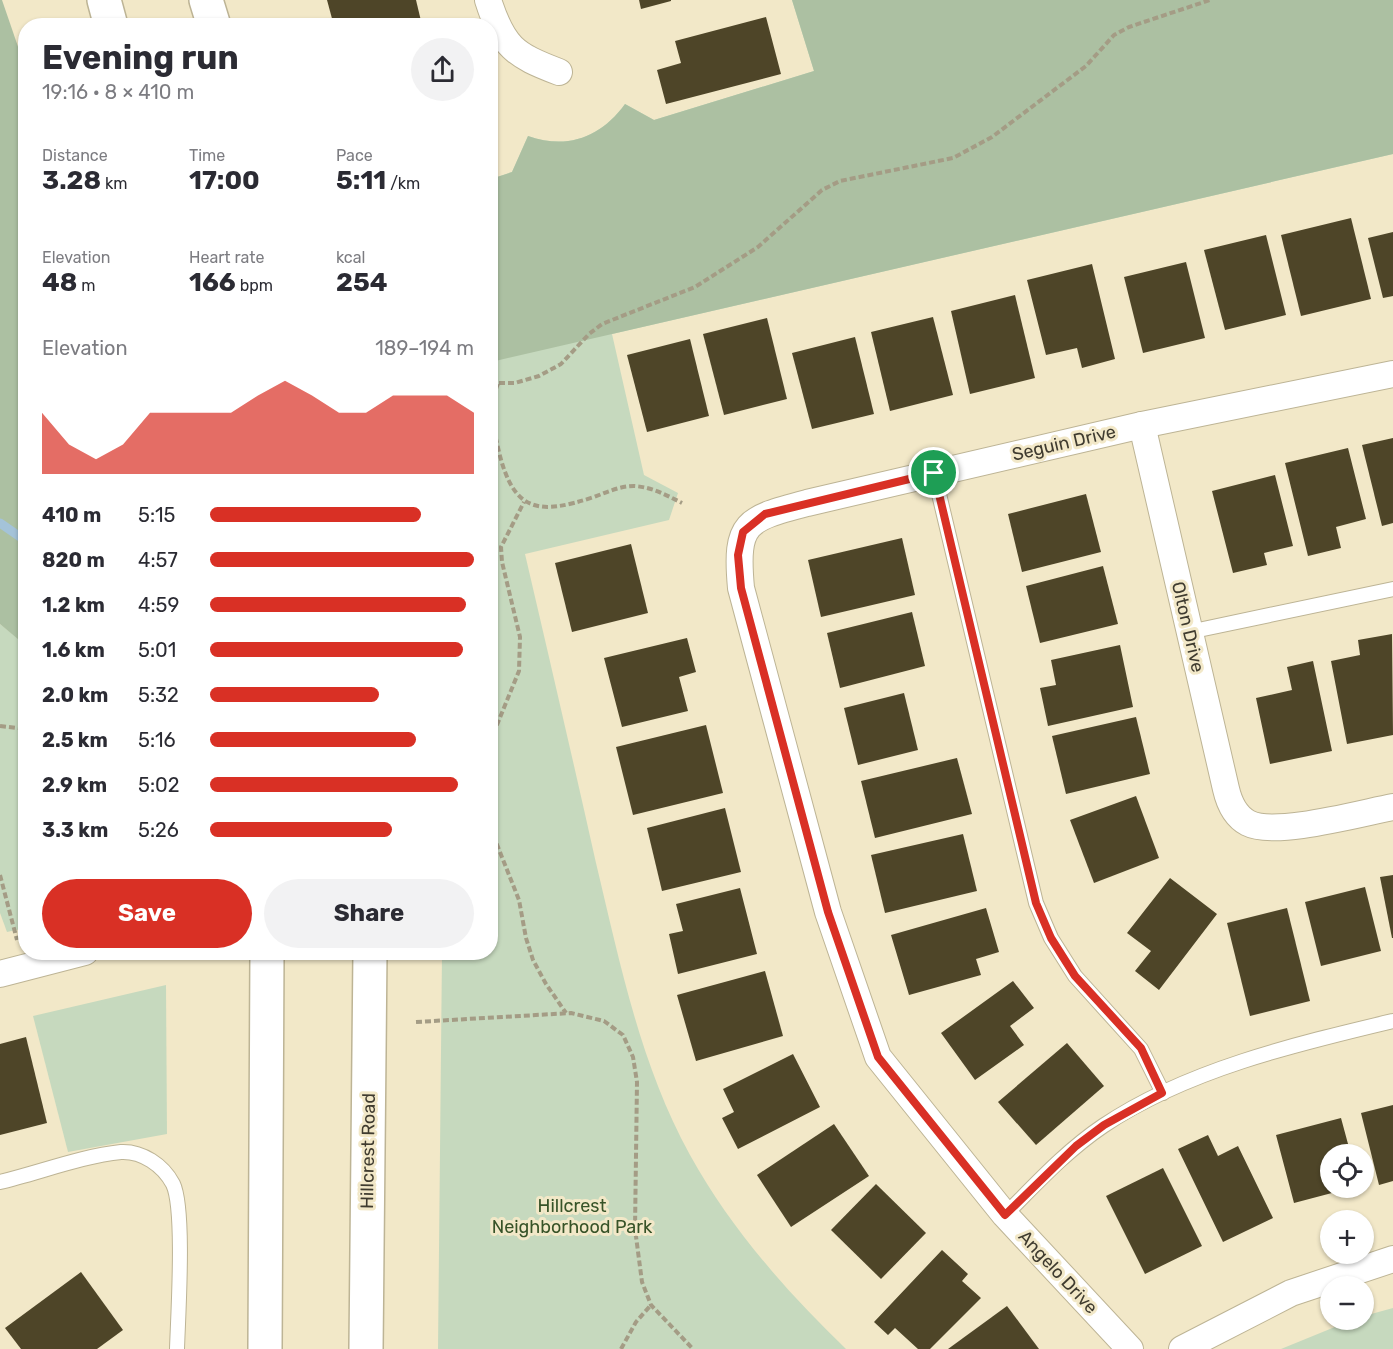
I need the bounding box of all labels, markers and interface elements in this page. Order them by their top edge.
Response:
text: Evening run [42,38,239,77]
button: share [411,38,474,101]
text: 19:16 · 8 × 410 m [42,80,194,104]
text: Distance [42,146,108,165]
text: Time [189,146,225,165]
text: Pace [336,146,373,165]
text: 3.28 [42,165,101,196]
text: 17:00 [189,165,260,196]
text: 5:11 [336,165,386,196]
text: km [101,174,127,193]
text: /km [386,174,420,193]
text: Elevation [42,248,111,267]
text: Heart rate [189,248,264,267]
text: kcal [336,248,365,267]
text: 48 [42,267,77,298]
text: 166 [189,267,236,298]
text: 254 [336,267,387,298]
text: m [77,276,96,295]
text: bpm [236,276,273,295]
text: Elevation [42,336,128,360]
text: 189–194 m [375,336,474,360]
street label: Seguin Drive [1010,420,1118,466]
pin [908,447,959,498]
icon: arrive [917,456,950,489]
text: 410 m [42,503,101,527]
text: 5:15 [138,503,175,527]
text: 820 m [42,548,105,572]
text: 4:57 [138,548,178,572]
street label: Olton Drive [1167,579,1209,675]
text: 1.2 km [42,593,105,617]
text: 4:59 [138,593,179,617]
text: 1.6 km [42,638,105,662]
text: 5:01 [138,638,176,662]
text: 2.0 km [42,683,108,707]
text: 5:32 [138,683,179,707]
text: 2.5 km [42,728,108,752]
text: 5:16 [138,728,176,752]
text: 2.9 km [42,773,107,797]
text: 5:02 [138,773,179,797]
text: 3.3 km [42,818,108,842]
text: 5:26 [138,818,179,842]
button: Save [42,879,252,948]
button: Share [264,879,474,948]
street label: Hillcrest Road [356,1093,380,1209]
map controls [1320,1144,1374,1330]
button: locate [1320,1144,1374,1198]
park label: Hillcrest Neighborhood Park [492,1195,653,1238]
button: + [1320,1210,1374,1264]
street label: Angelo Drive [1014,1226,1102,1318]
button: − [1320,1276,1374,1330]

